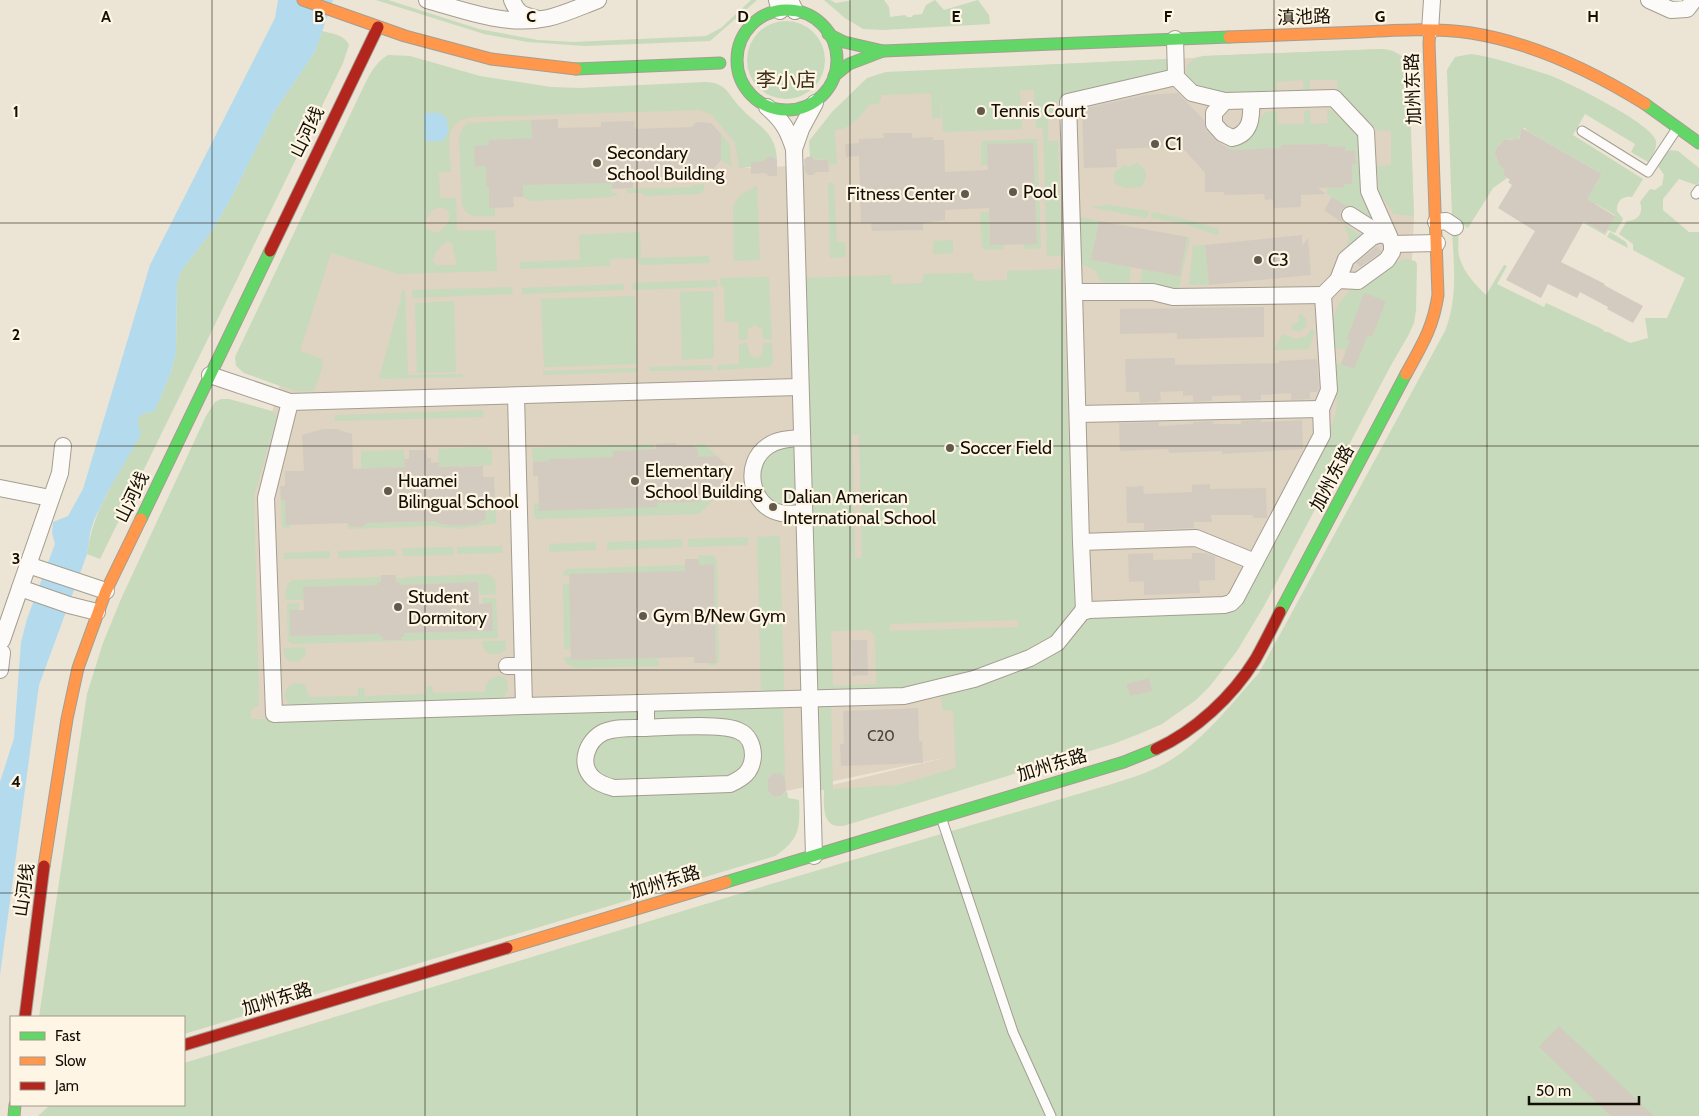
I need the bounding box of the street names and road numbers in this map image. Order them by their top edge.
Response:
street label: 滇池路 [1277,5,1331,29]
street label: 加州东路 [1401,53,1425,125]
street label: 山河线 [285,103,329,161]
street label: 加州东路 [1305,441,1359,515]
street label: 山河线 [110,468,154,526]
street label: 加州东路 [1014,744,1090,786]
street label: 加州东路 [627,861,703,903]
street label: 山河线 [9,862,39,918]
street label: 加州东路 [239,978,315,1020]

